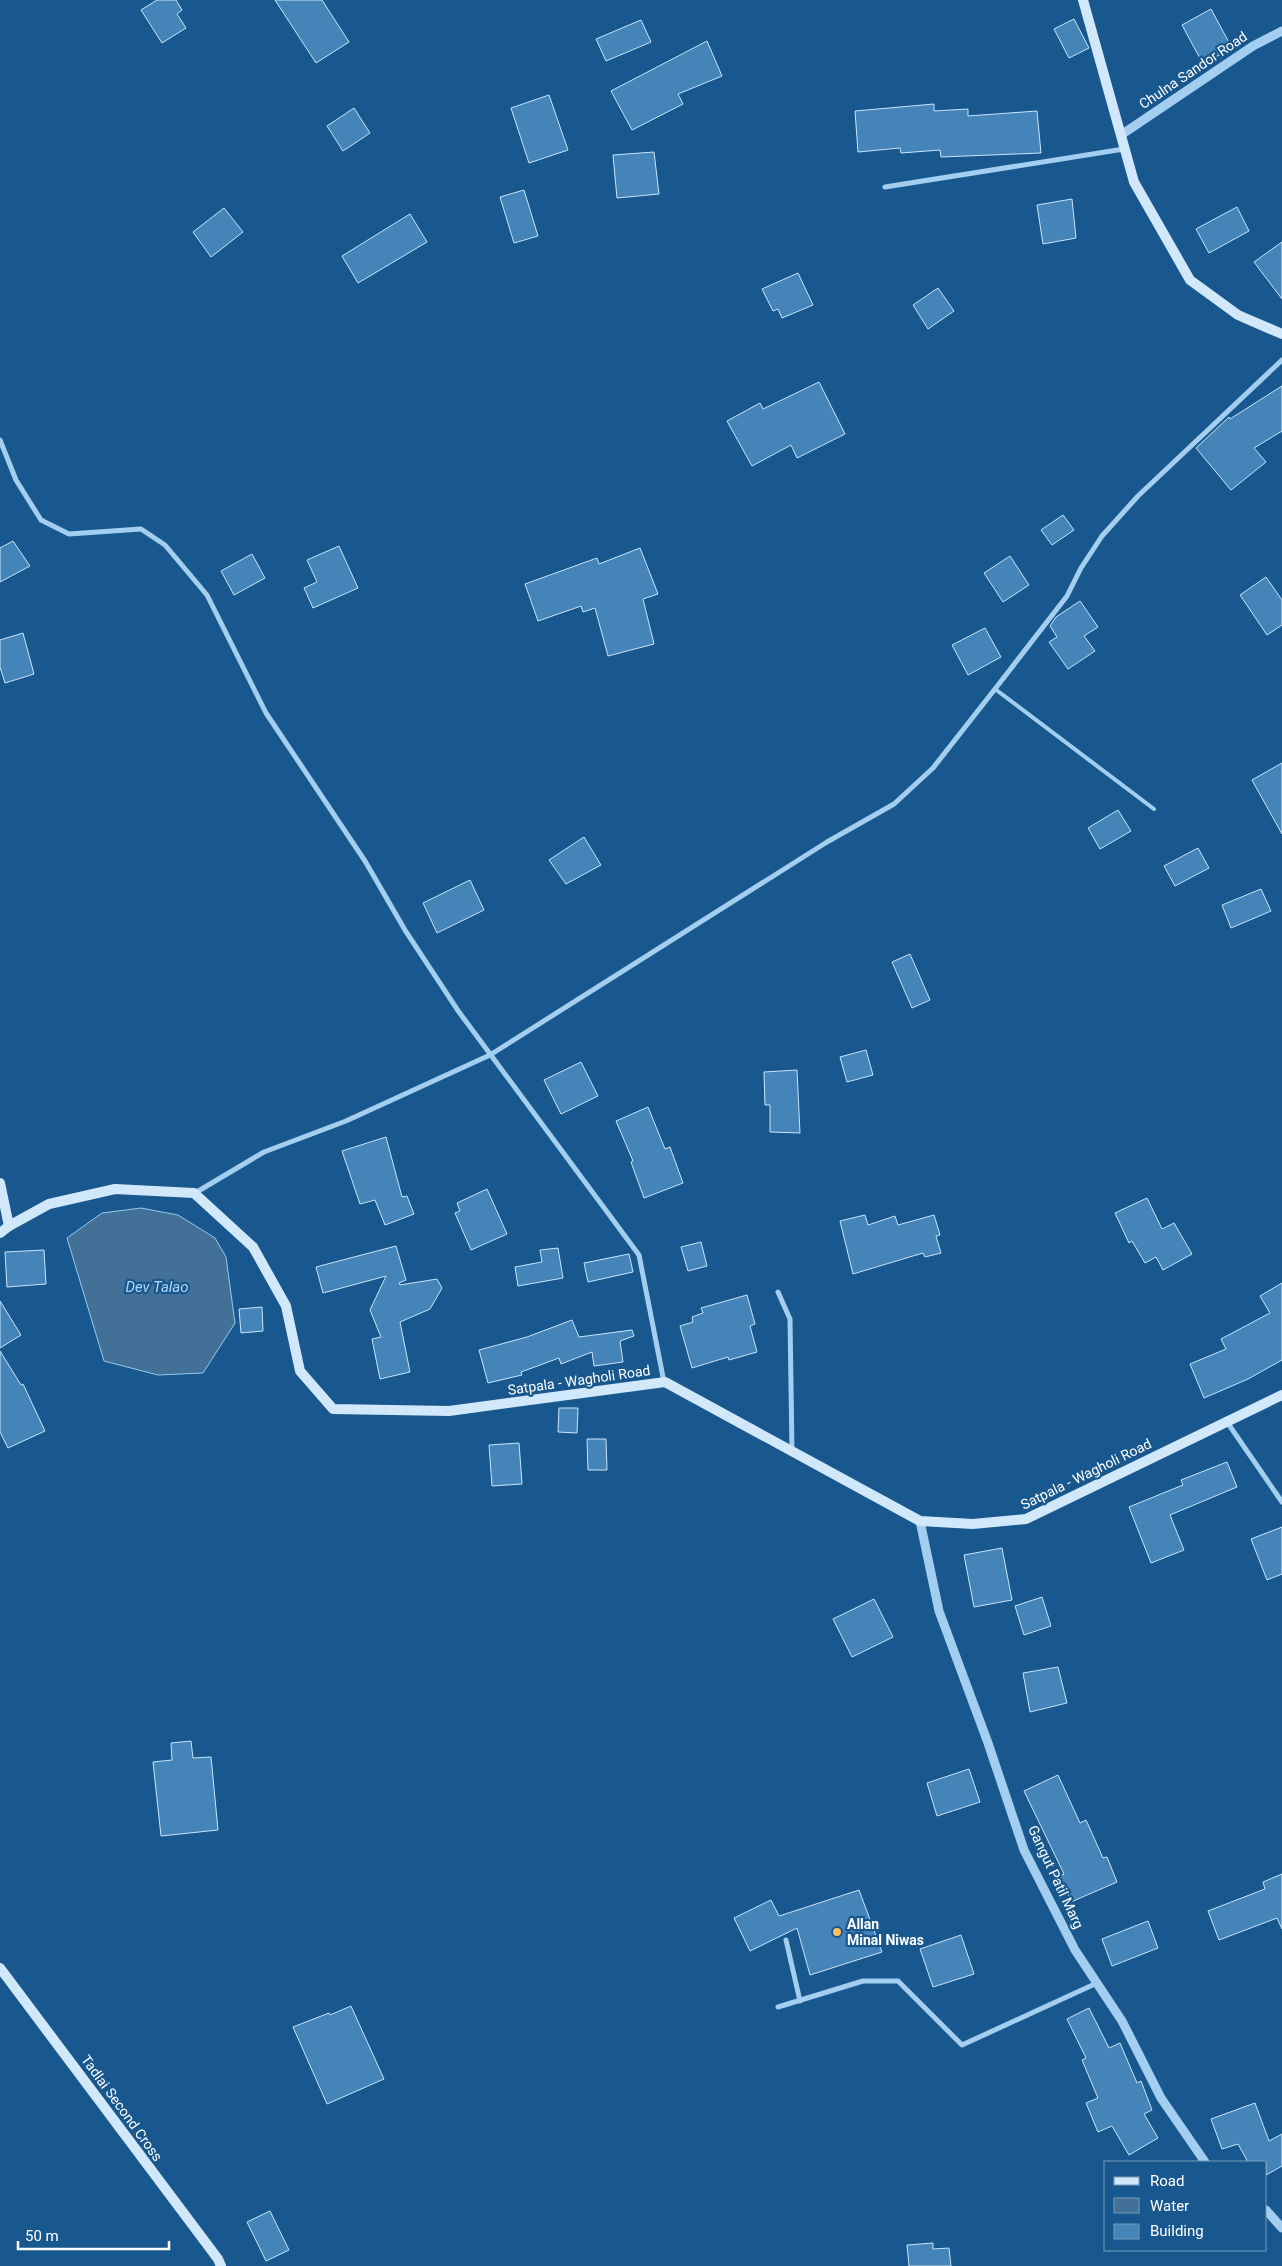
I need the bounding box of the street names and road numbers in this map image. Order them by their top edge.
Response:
street label: Chulna Sandor Road [1136,28,1250,112]
street label: Satpala - Wagholi Road [507,1362,651,1398]
street label: Satpala - Wagholi Road [1018,1435,1154,1513]
street label: Gangut Patil Marg [1025,1823,1087,1931]
street label: Tadlai Second Cross [78,2052,166,2164]

